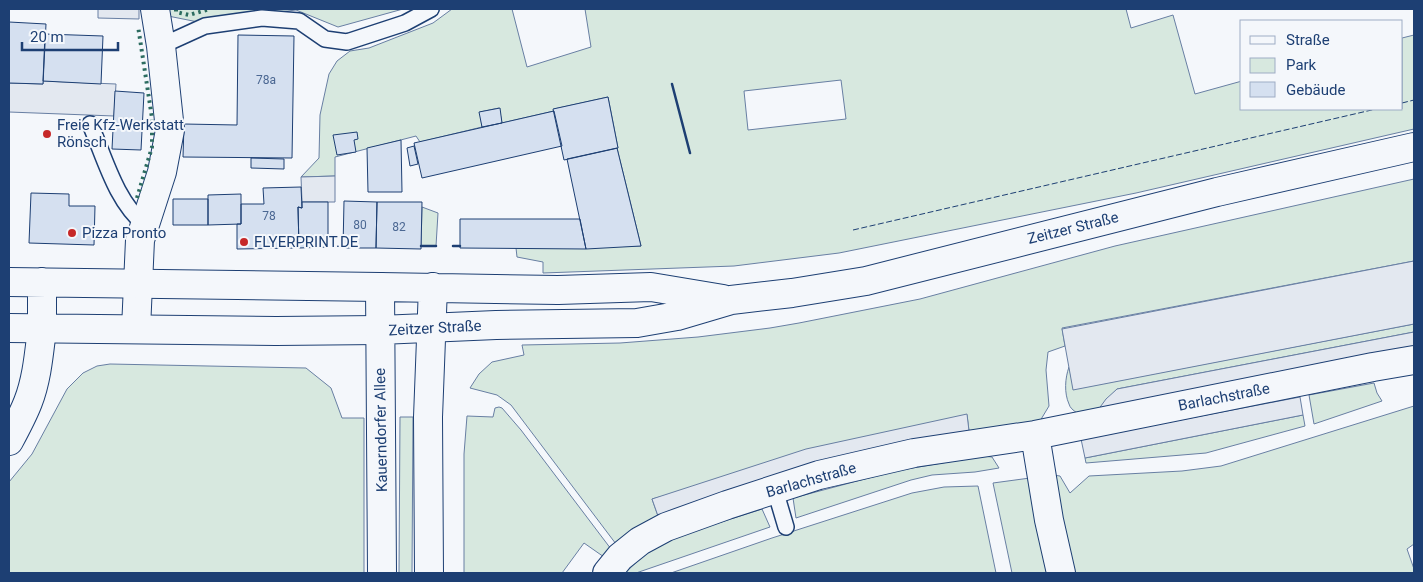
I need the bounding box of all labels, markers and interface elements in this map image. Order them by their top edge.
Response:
scale bar [22,20,119,52]
legend [1240,20,1403,110]
text: 20 m [30,28,64,46]
text: Straße [1286,31,1330,49]
text: Park [1286,56,1317,74]
house number: 78a [256,73,276,87]
text: Gebäude [1286,81,1345,99]
place label: Freie Kfz-Werkstatt Rönsch [57,116,184,151]
marker: Freie Kfz-Werkstatt Rönsch [41,128,53,140]
street label: Zeitzer Straße [1026,208,1120,248]
house number: 78 [262,209,276,223]
house number: 80 [353,218,367,232]
house number: 82 [392,220,406,234]
place label: Pizza Pronto [82,224,166,242]
marker: Pizza Pronto [66,227,78,239]
place label: FLYERPRINT.DE [254,233,359,251]
marker: FLYERPRINT.DE [238,236,250,248]
street label: Zeitzer Straße [388,317,482,339]
street label: Kauerndorfer Allee [371,368,391,492]
street label: Barlachstraße [1177,379,1271,415]
street label: Barlachstraße [764,459,858,501]

